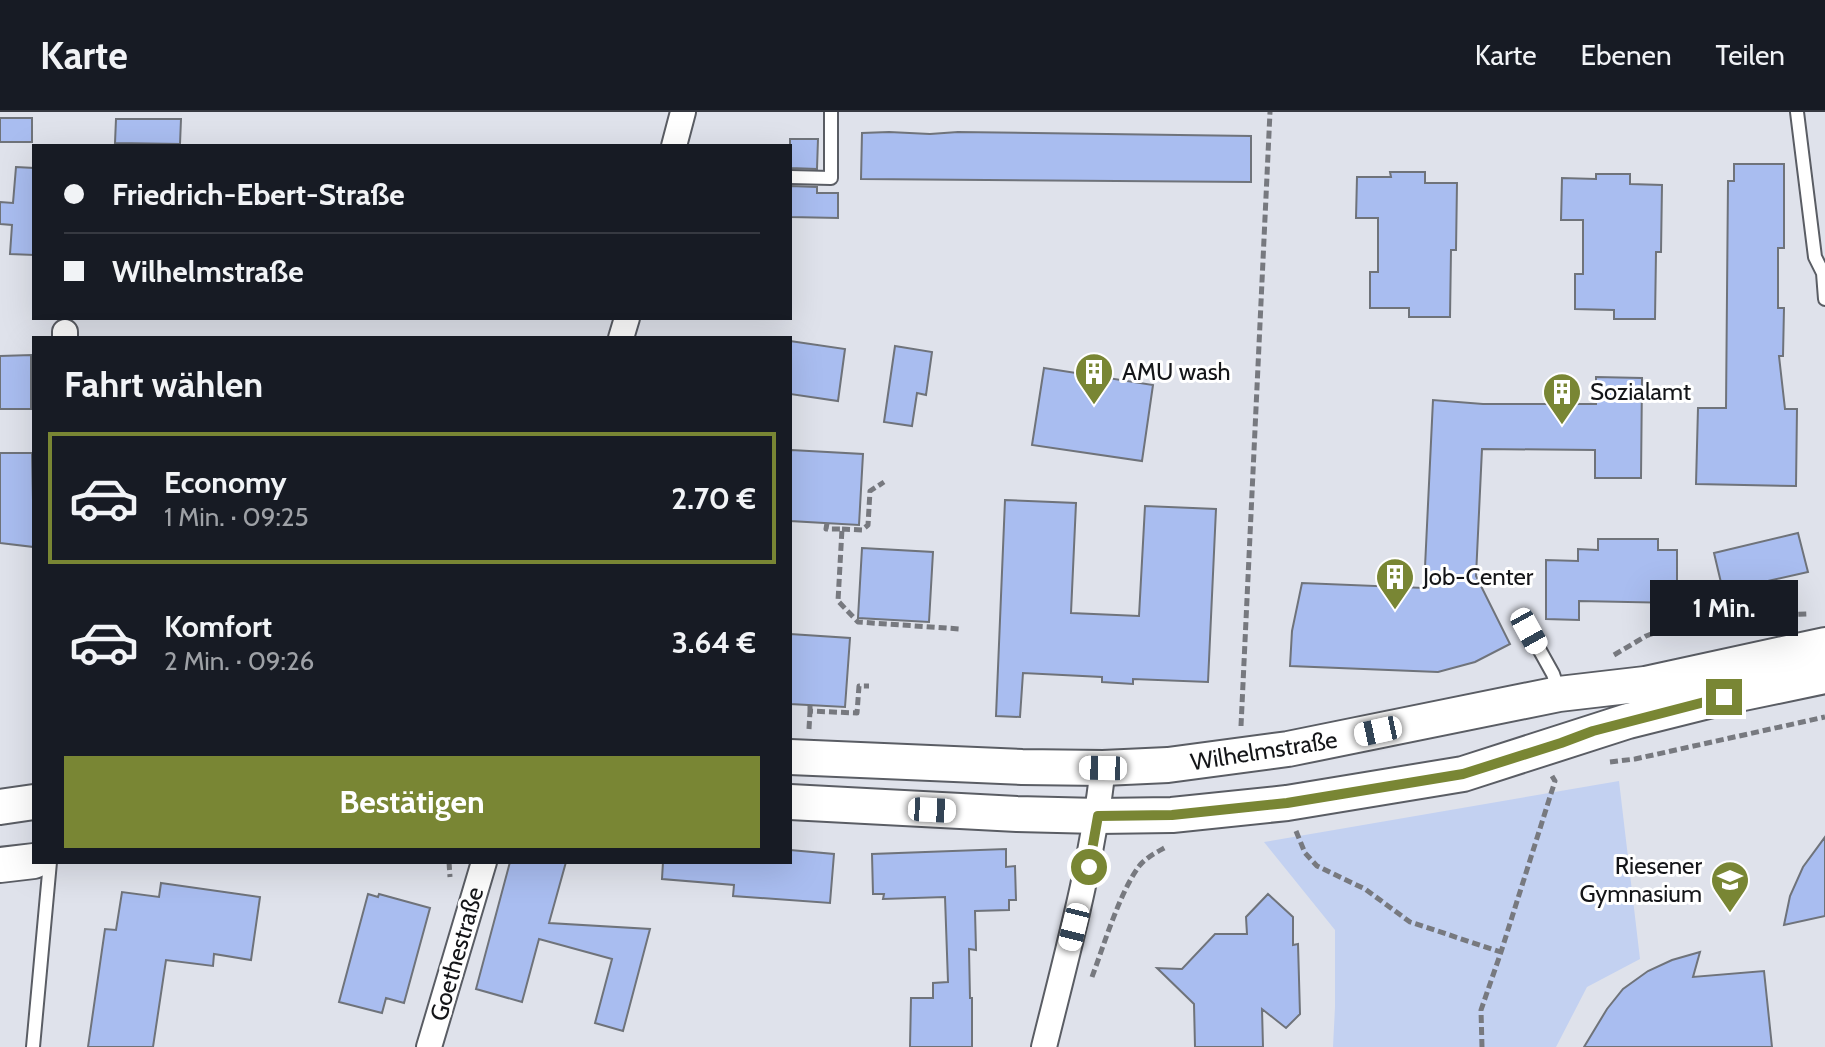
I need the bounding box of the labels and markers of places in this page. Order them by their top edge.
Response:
building icon: AMU wash [1073,351,1115,406]
place label: AMU wash [1122,357,1231,386]
building icon: Sozialamt [1541,371,1583,426]
place label: Sozialamt [1590,377,1691,406]
building icon: Job-Center [1374,556,1416,611]
place label: Job-Center [1422,562,1534,591]
place label: Riesener Gymnasium [1579,851,1702,908]
school or university icon: Riesener Gymnasium [1709,859,1751,914]

